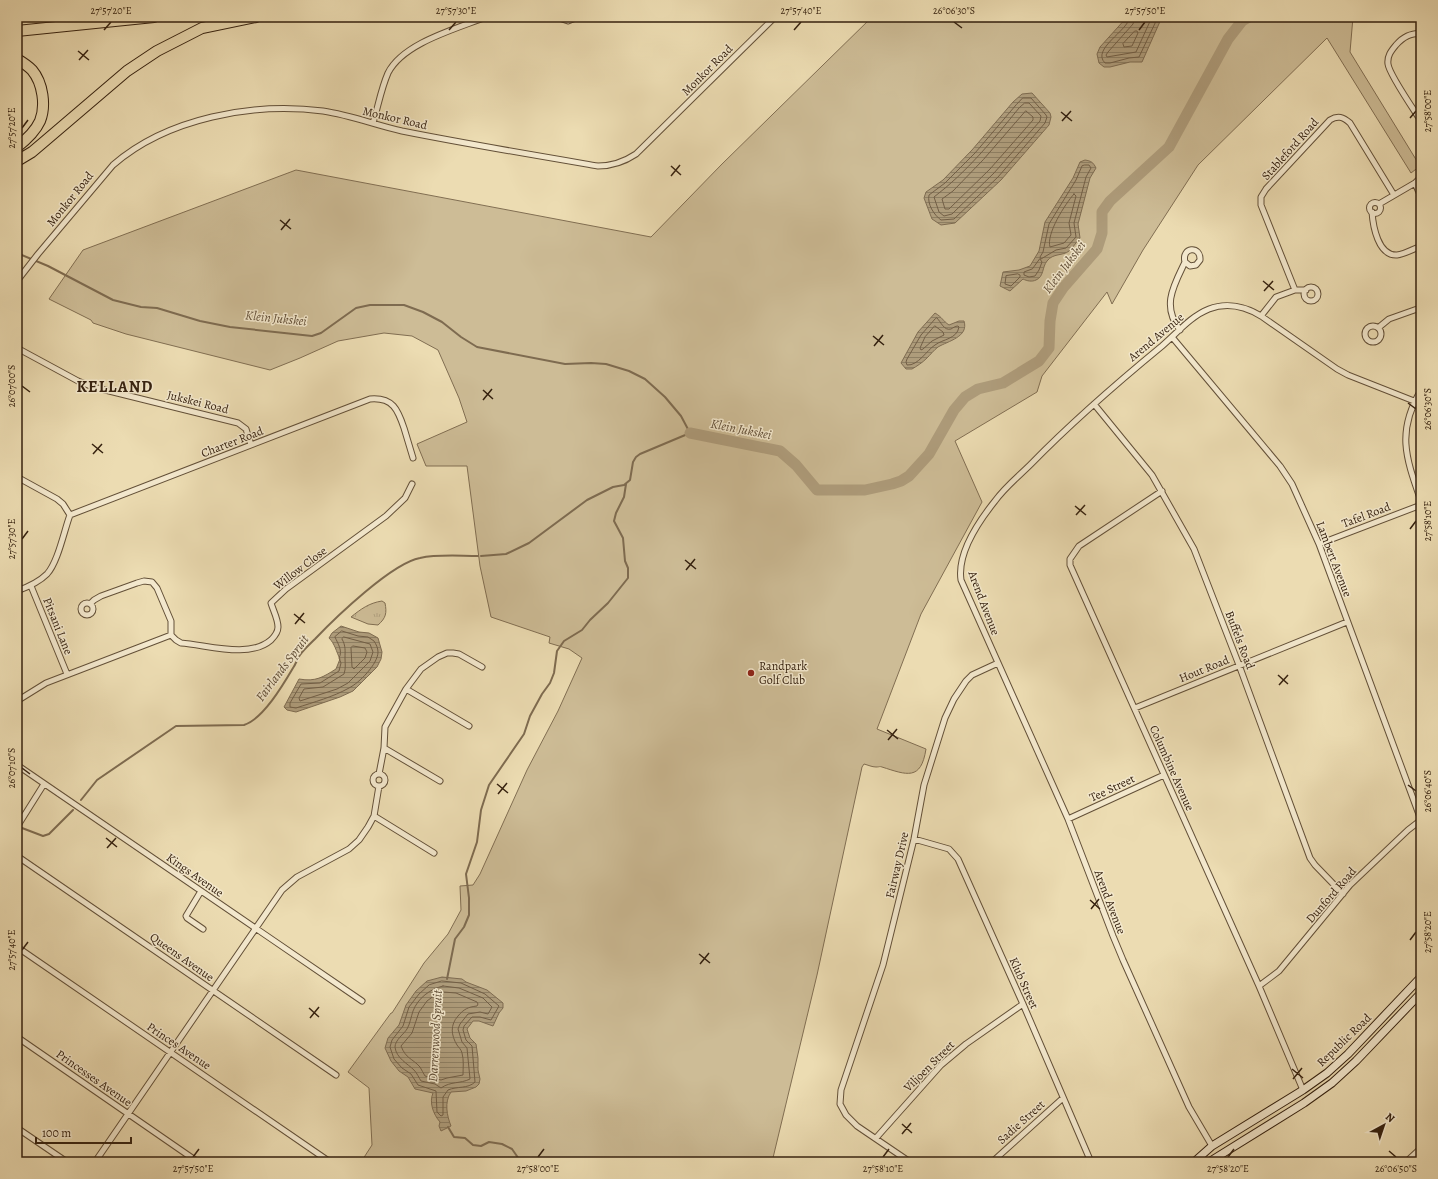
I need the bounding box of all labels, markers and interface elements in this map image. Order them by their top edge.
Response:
text: 27°57'20"E [90,4,132,17]
text: 27°57'30"E [436,4,476,17]
text: 27°57'40"E [781,4,822,17]
text: 26°06'30"S [933,4,975,17]
text: 27°57'50"E [1125,4,1165,17]
street label: Monkor Road [678,41,736,99]
text: 27°58'00"E [1421,90,1434,132]
street label: Monkor Road [361,103,430,133]
text: 27°57'20"E [5,107,18,149]
street label: Stableford Road [1258,114,1323,183]
street label: Monkor Road [43,168,97,230]
water label: Klein Jukskei [1039,237,1090,297]
water label: Klein Jukskei [244,306,308,330]
street label: Arend Avenue [1124,309,1187,366]
text: 26°07'00"S [5,365,18,407]
district label: KELLAND [77,376,153,398]
street label: Jukskei Road [166,387,231,417]
text: 26°06'30"S [1421,388,1434,430]
water label: Klein Jukskei [709,415,773,443]
street label: Charter Road [199,423,266,461]
street label: Tafel Road [1339,498,1393,532]
text: 27°58'10"E [1421,501,1434,541]
text: 27°57'30"E [5,519,18,559]
street label: Lambert Avenue [1312,519,1356,599]
street label: Willow Close [269,543,330,594]
street label: Arend Avenue [964,568,1004,637]
street label: Pitsani Lane [39,595,77,657]
street label: Buffels Road [1222,608,1259,672]
water label: Fairlands Spruit [252,630,313,705]
street label: Hout Road [1177,652,1232,686]
place label: Randpark Golf Club [759,658,807,688]
marker: Randpark Golf Club [746,668,756,678]
street label: Columbine Avenue [1146,723,1198,813]
text: 26°07'10"S [5,748,18,788]
street label: Tee Street [1087,770,1137,805]
text: 26°06'40"S [1421,770,1434,812]
street label: Fairway Drive [882,830,912,900]
street label: Kings Avenue [163,849,227,901]
street label: Dunford Road [1302,863,1360,926]
street label: Arend Avenue [1090,867,1130,936]
text: 27°58'20"E [1421,911,1434,953]
text: 27°57'40"E [5,929,18,970]
street label: Queens Avenue [147,929,217,985]
street label: Klub Street [1006,955,1042,1011]
water label: Darrenwood Spruit [424,988,446,1082]
street label: Republic Road [1313,1010,1375,1070]
street label: Princes Avenue [144,1019,214,1073]
street label: Viljoen Street [899,1037,958,1096]
street label: Princesses Avenue [53,1046,135,1110]
street label: Sadie Street [994,1096,1048,1148]
north arrow [1364,1105,1404,1145]
text: N [1382,1109,1398,1126]
scale bar [36,1119,131,1145]
text: 100 m [42,1125,71,1141]
text: 27°57'50"E [173,1162,213,1175]
text: 27°58'00"E [517,1162,559,1175]
text: 27°58'10"E [863,1162,903,1175]
text: 27°58'20"E [1207,1162,1249,1175]
text: 26°06'50"S [1375,1162,1417,1175]

